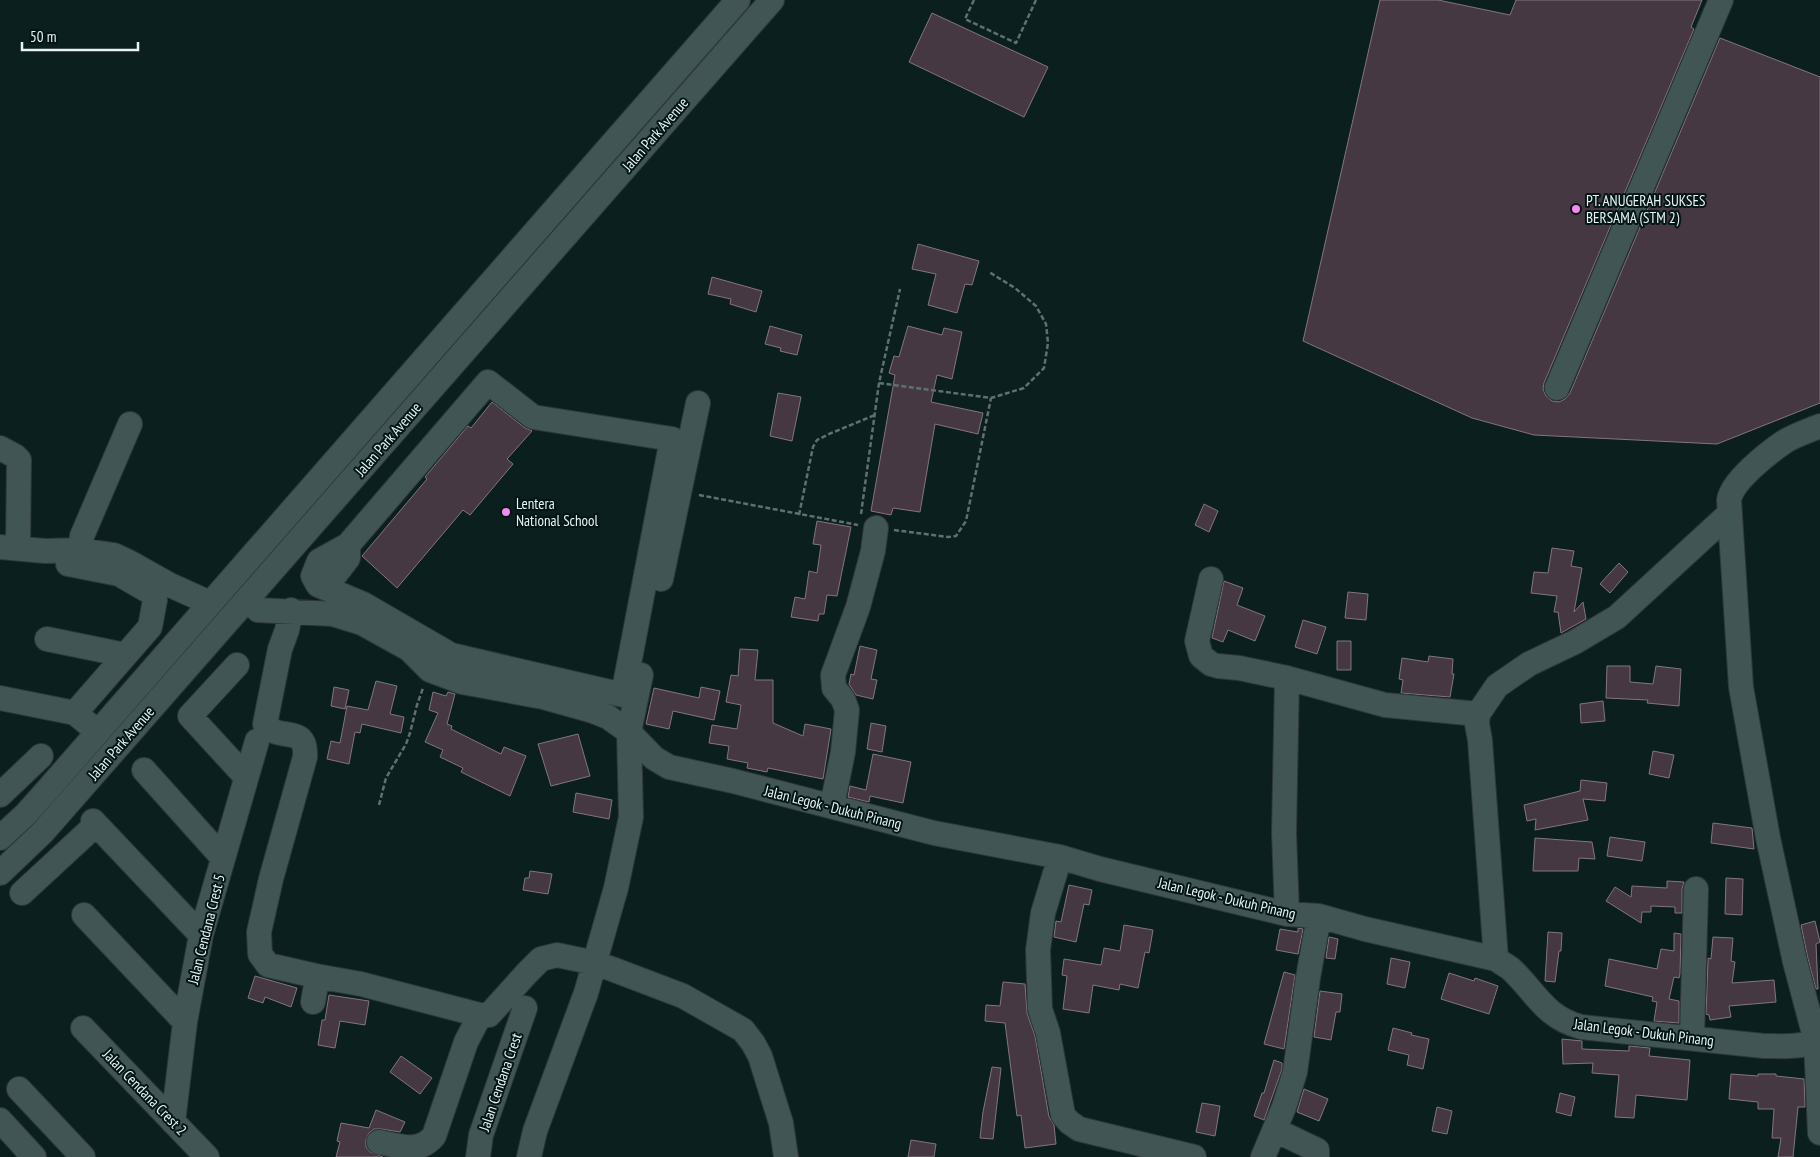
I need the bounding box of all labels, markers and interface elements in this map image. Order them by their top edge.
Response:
scale bar [22,20,139,52]
text: 50 m [30,27,56,46]
street label: Jalan Park Avenue [617,93,692,176]
place label: PT. ANUGERAH SUKSES BERSAMA (STM 2) [1586,191,1705,227]
marker: PT. ANUGERAH SUKSES BERSAMA (STM 2) [1570,203,1582,215]
street label: Jalan Park Avenue [350,398,425,481]
place label: Lentera National School [516,494,599,530]
marker: Lentera National School [500,506,512,518]
street label: Jalan Park Avenue [83,702,158,785]
street label: Jalan Legok - Dukuh Pinang [761,781,904,833]
street label: Jalan Cendana Crest 5 [183,872,229,987]
street label: Jalan Legok - Dukuh Pinang [1155,873,1298,923]
street label: Jalan Legok - Dukuh Pinang [1572,1014,1715,1050]
street label: Jalan Cendana Crest [474,1030,526,1135]
street label: Jalan Cendana Crest 2 [98,1044,191,1139]

